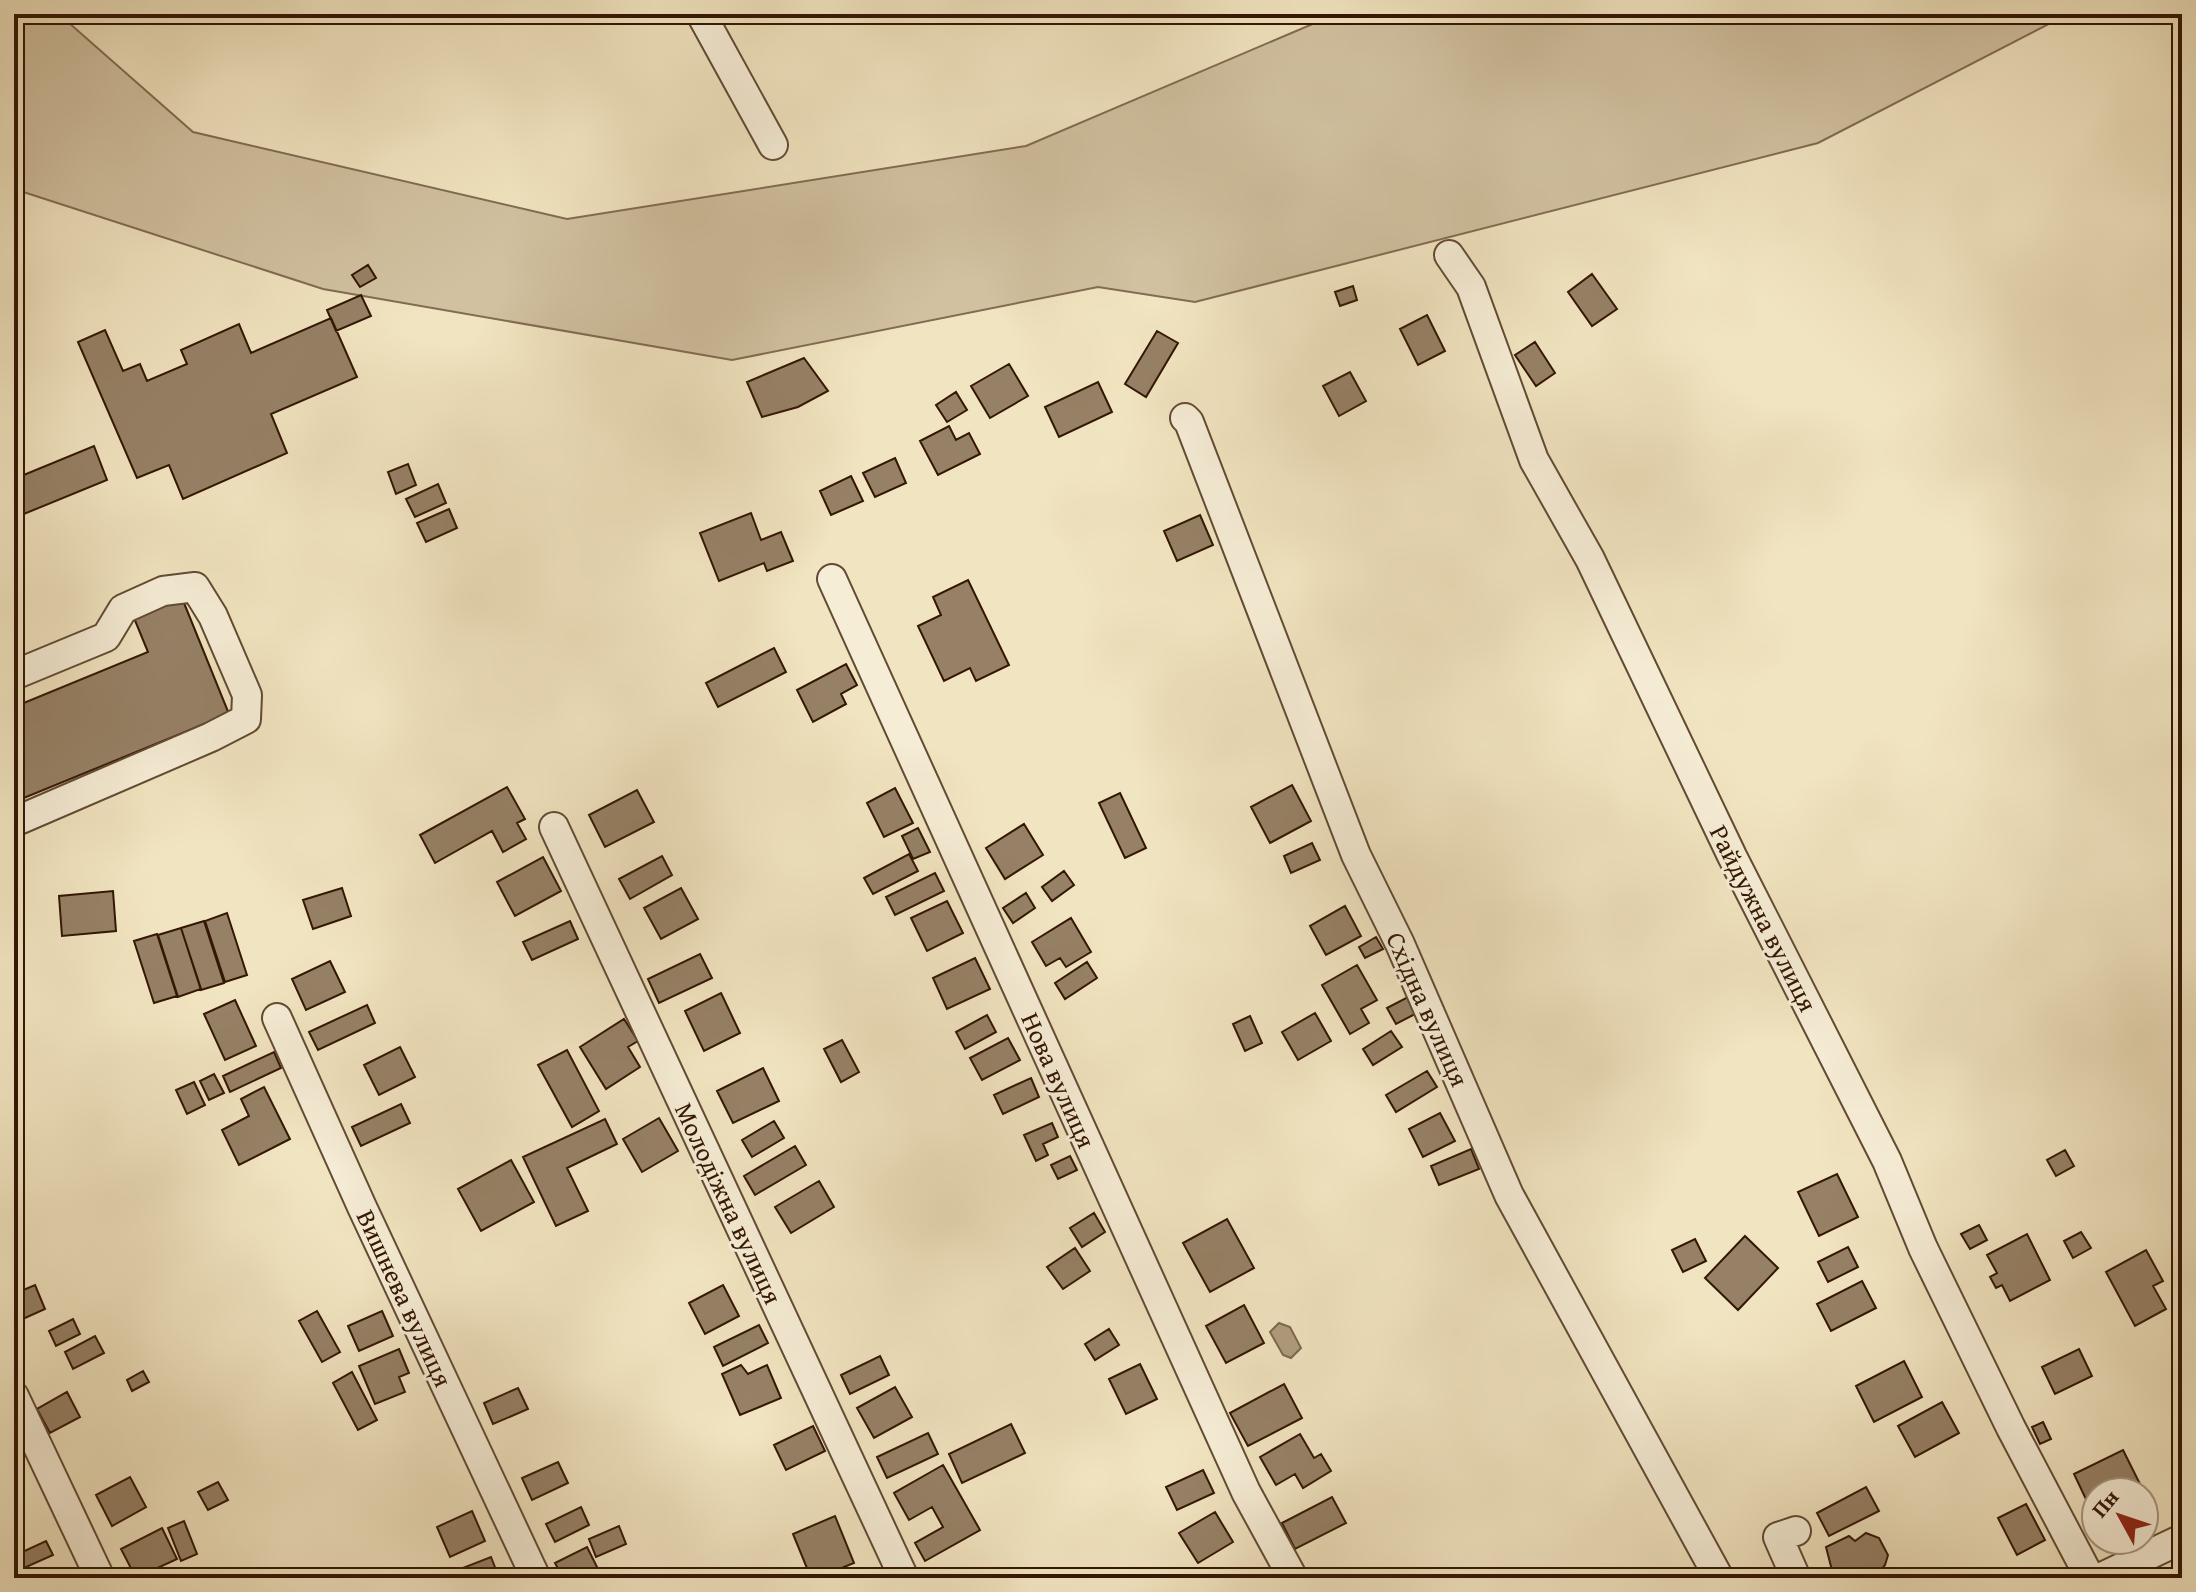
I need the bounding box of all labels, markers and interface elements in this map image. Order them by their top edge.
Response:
street label: Райдужна вулиця [1700,818,1828,1018]
street label: Східна вулиця [1376,925,1480,1093]
street label: Нова вулиця [1012,1006,1106,1154]
street label: Молодіжна вулиця [665,1096,793,1310]
street label: Вишнева вулиця [347,1203,463,1393]
north arrow [2080,1476,2160,1556]
text: Пн [2083,1482,2126,1524]

